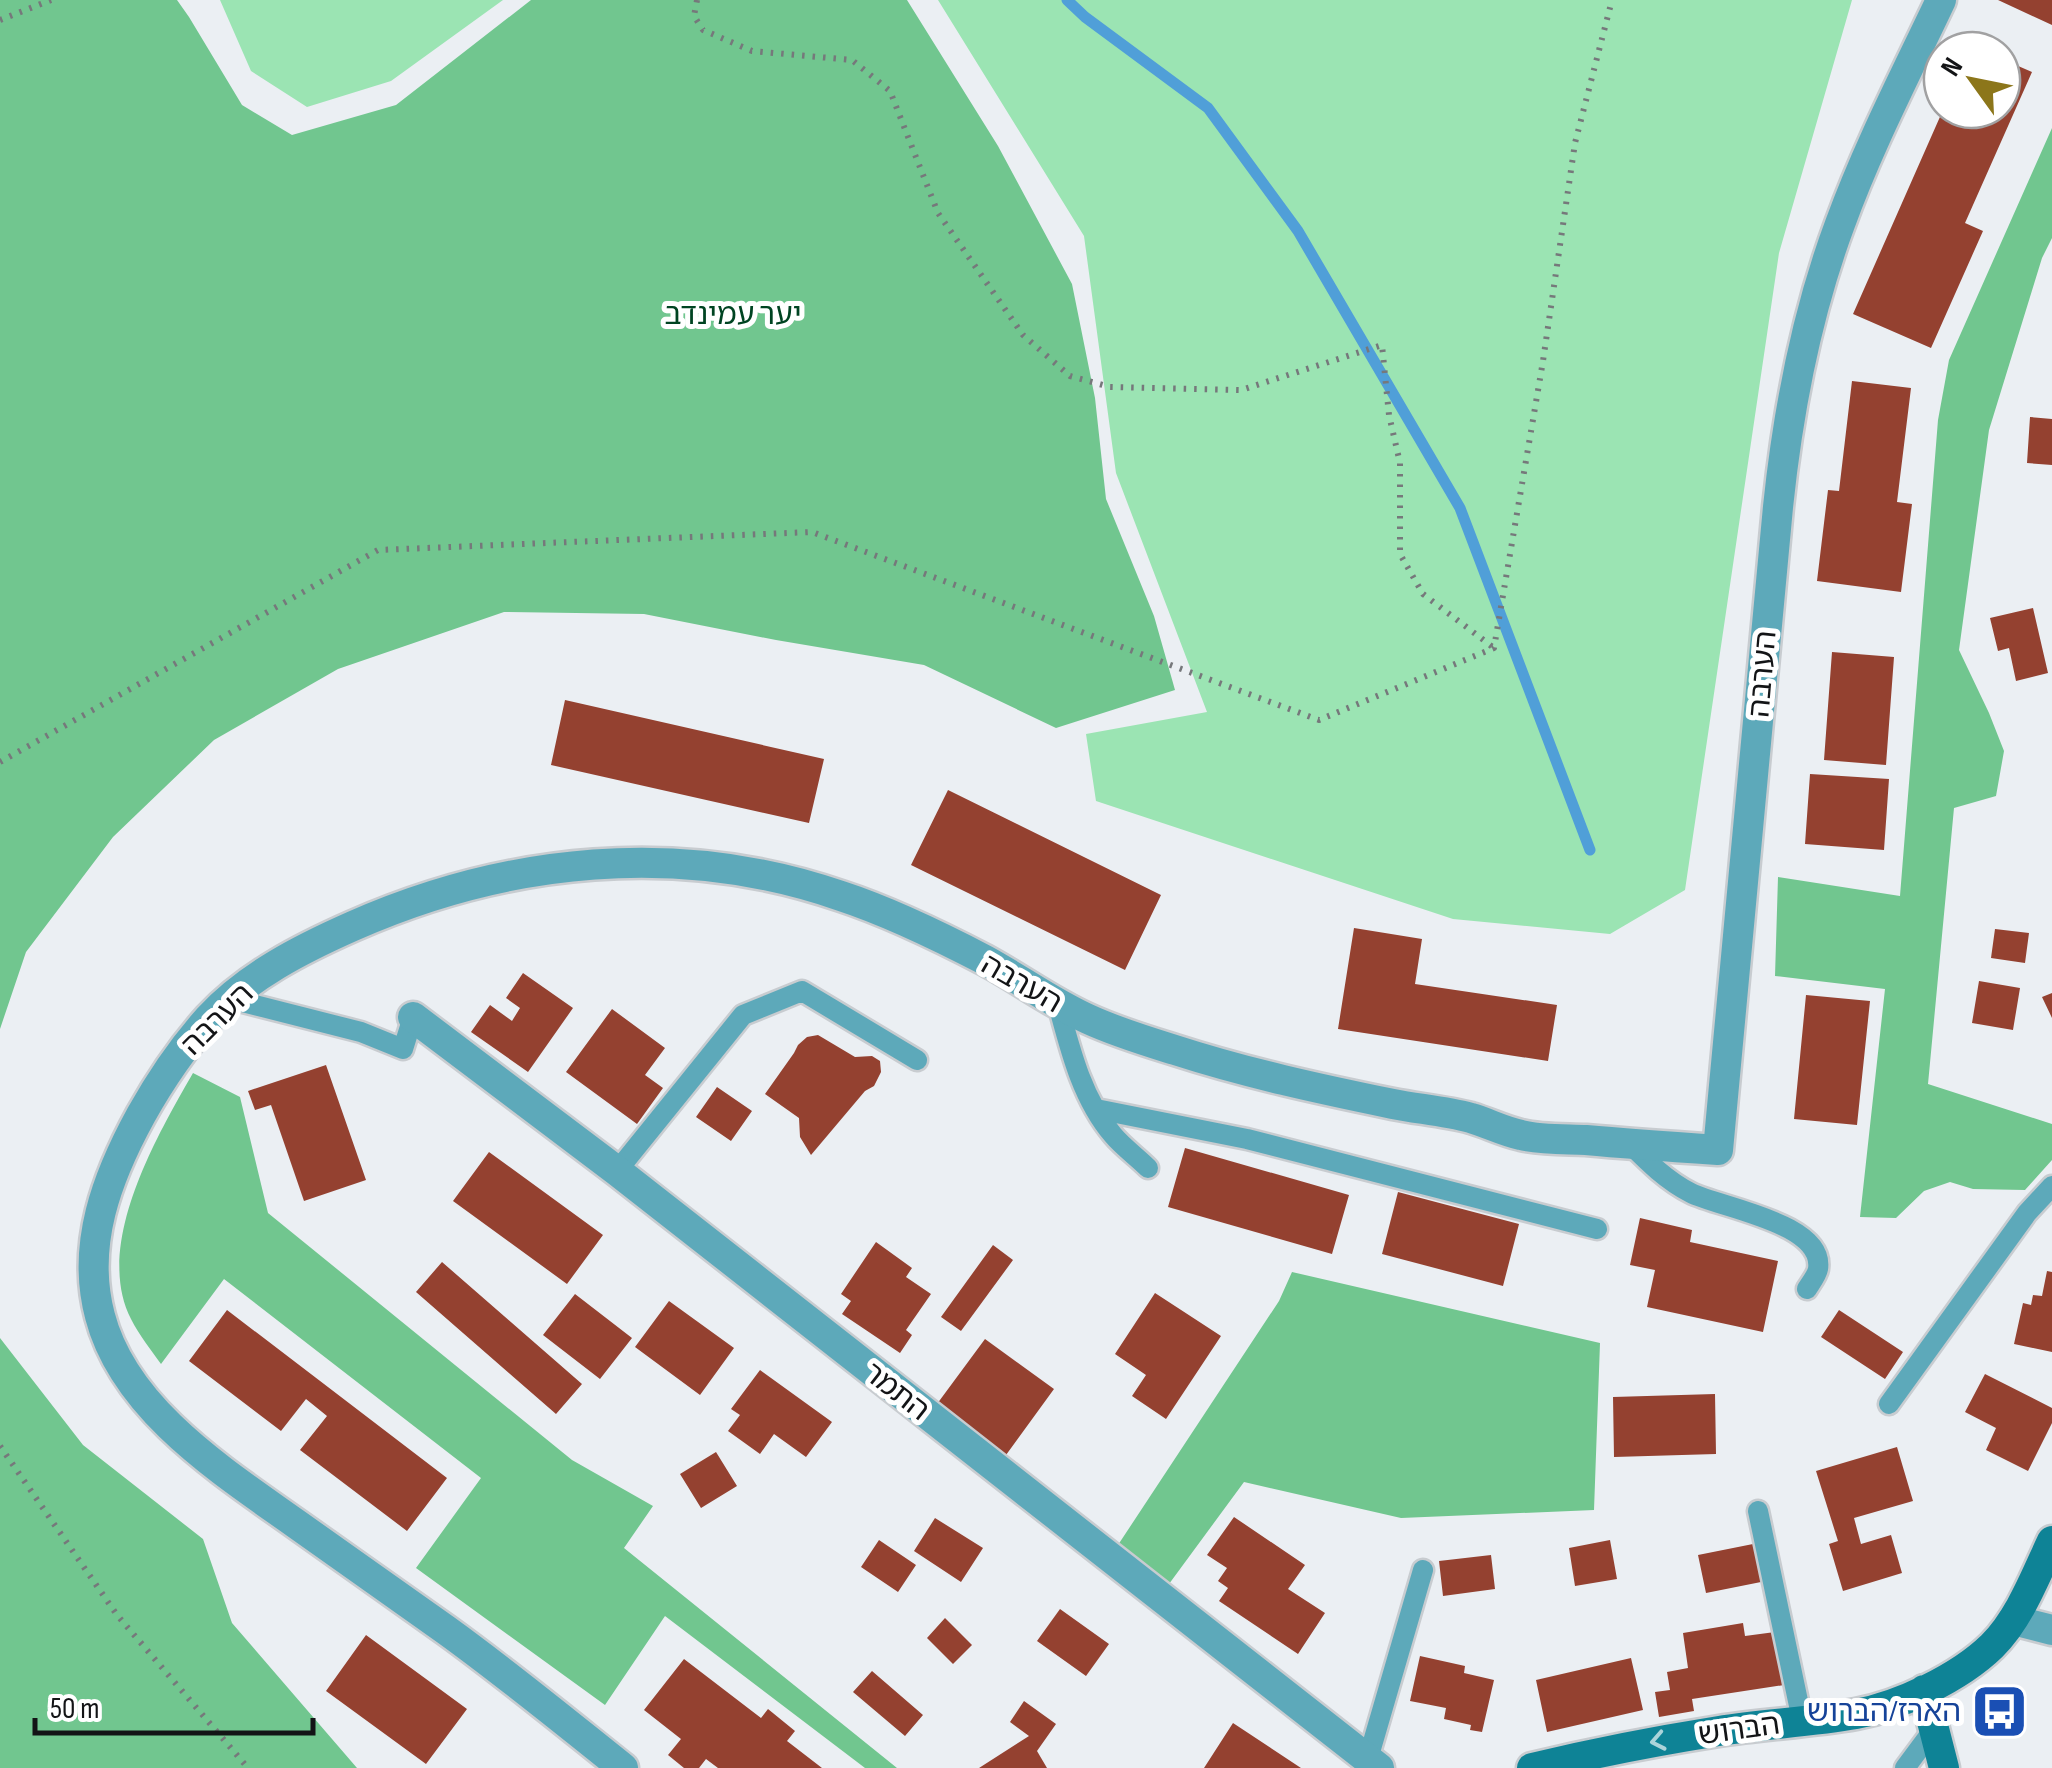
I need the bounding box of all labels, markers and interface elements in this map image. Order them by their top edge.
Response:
north arrow [1922,30,2022,130]
text: N [1934,52,1970,82]
park label: יער עמינדב [664,297,802,333]
street label: הערבה [1741,629,1785,719]
street label: הערבה [975,947,1068,1021]
street label: הערבה [174,976,261,1063]
street label: התמר [856,1355,937,1429]
scale bar [35,1673,312,1735]
bus stop icon: הארז/הברוש [1970,1681,2030,1741]
text: 50 m [50,1691,99,1727]
place label: הארז/הברוש [1807,1694,1961,1730]
street label: הברוש [1696,1706,1782,1754]
one-way arrow [1650,1730,1667,1751]

